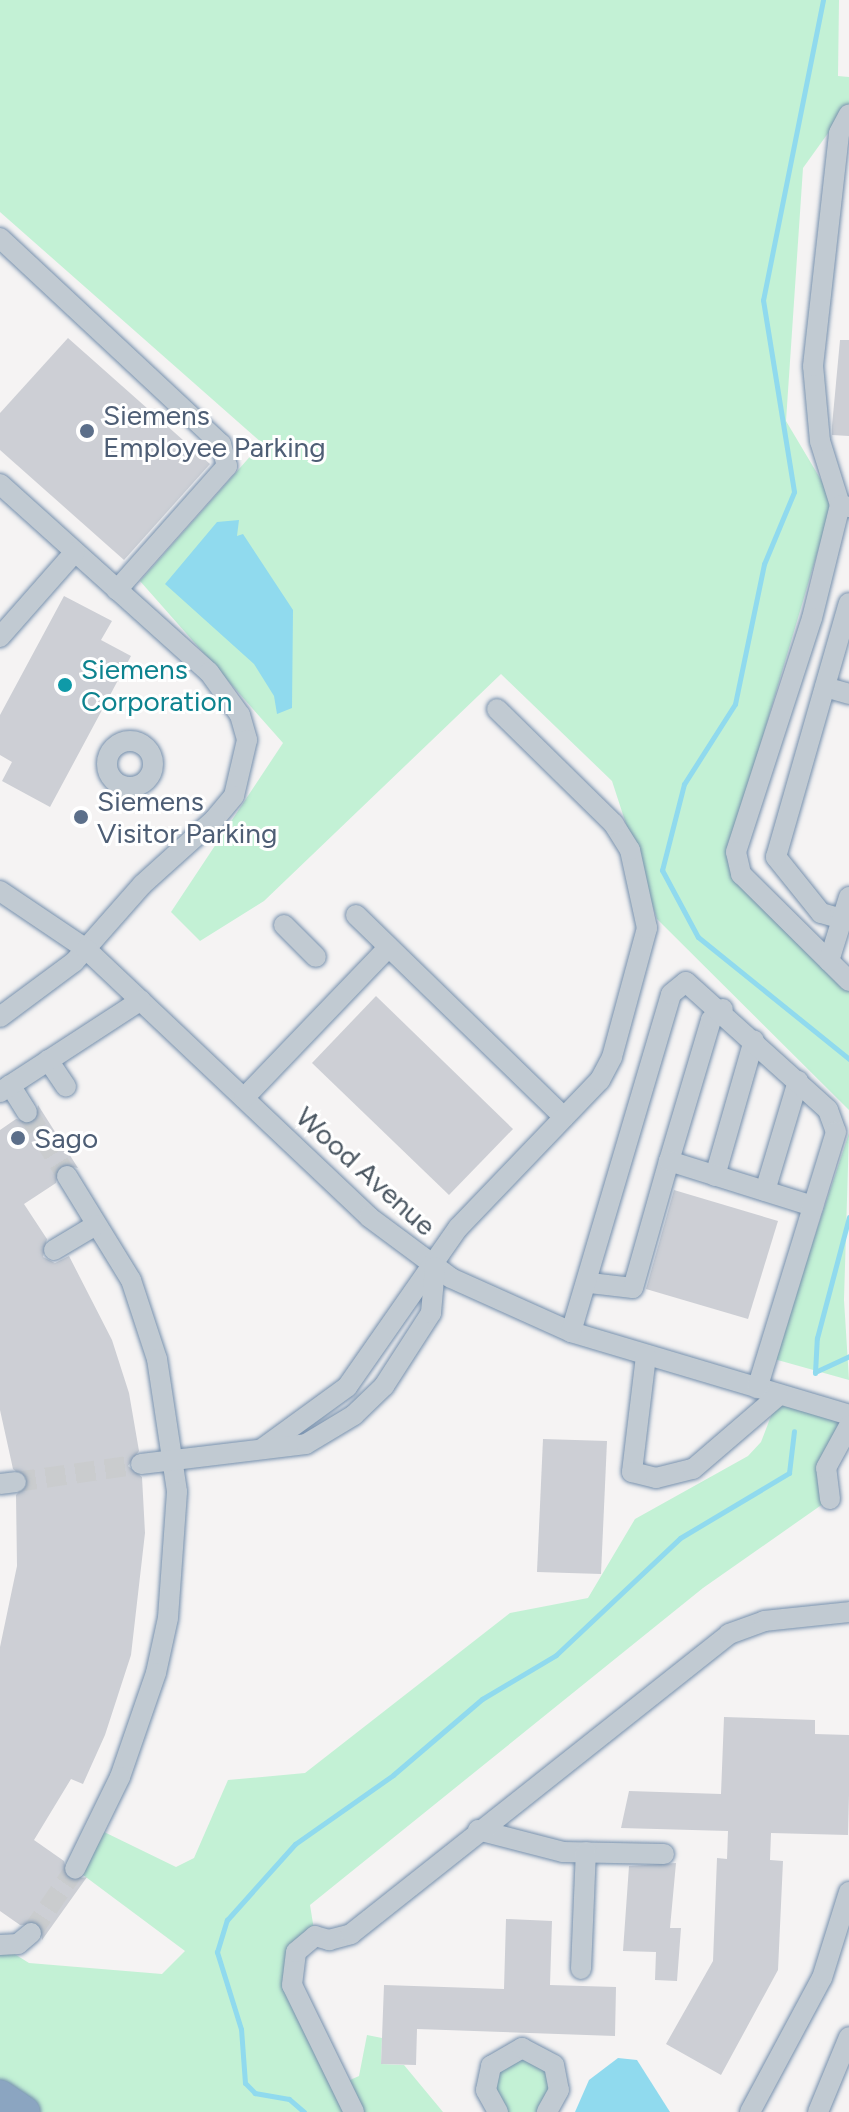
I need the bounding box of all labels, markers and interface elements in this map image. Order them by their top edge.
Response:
place label: Siemens Employee Parking [103,398,326,464]
marker: Siemens Employee Parking [78,422,96,440]
place label: Siemens Corporation [81,652,232,718]
marker: Siemens Corporation [56,676,74,694]
place label: Siemens Visitor Parking [97,784,277,850]
marker: Siemens Visitor Parking [72,808,90,826]
street label: Wood Avenue [289,1100,443,1242]
place label: Sago [34,1121,98,1155]
marker: Sago [9,1129,27,1147]

